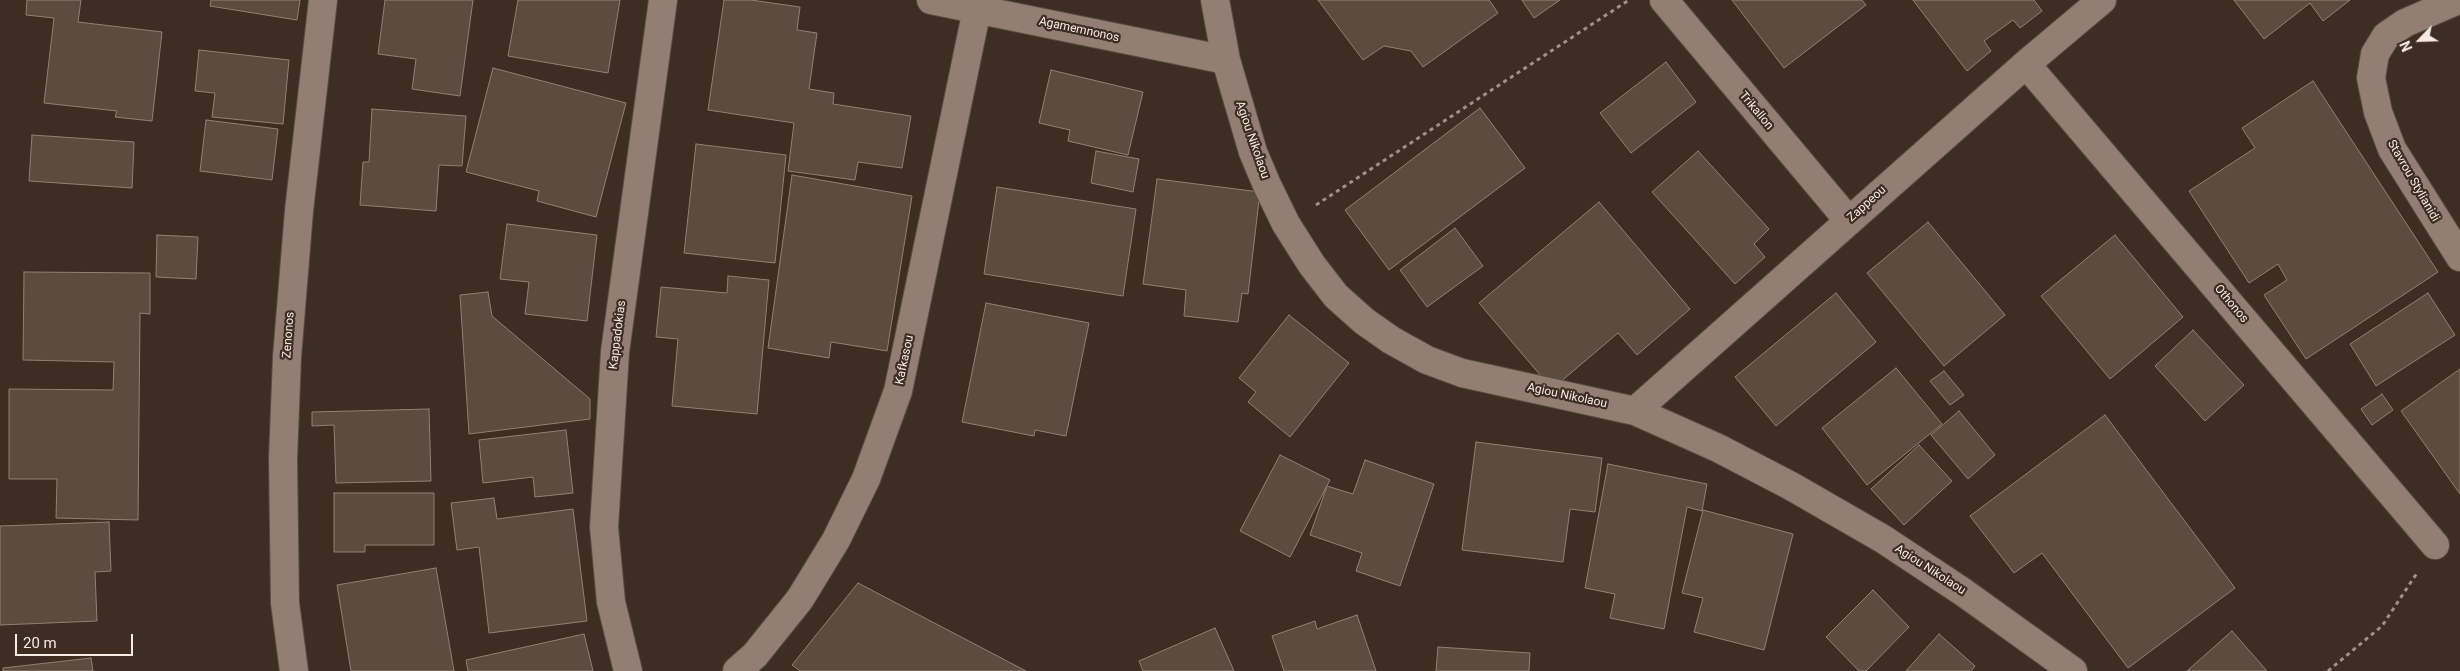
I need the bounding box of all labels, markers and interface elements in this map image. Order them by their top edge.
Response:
street label: Agamemnonos [1038,14,1120,46]
north arrow [2395,15,2445,65]
text: N [2397,38,2416,54]
street label: Trikallon [1736,89,1776,133]
street label: Agiou Nikolaou [1232,99,1272,181]
street label: Stavrou Stylianidi [2384,138,2442,224]
street label: Zappeou [1845,183,1889,225]
street label: Othonos [2211,282,2251,326]
street label: Kappadokias [607,300,629,370]
street label: Zenonos [280,311,298,359]
street label: Kafkasou [893,334,917,386]
street label: Agiou Nikolaou [1526,381,1608,411]
street label: Agiou Nikolaou [1892,542,1968,598]
scale bar [18,624,135,656]
text: 20 m [23,634,57,652]

